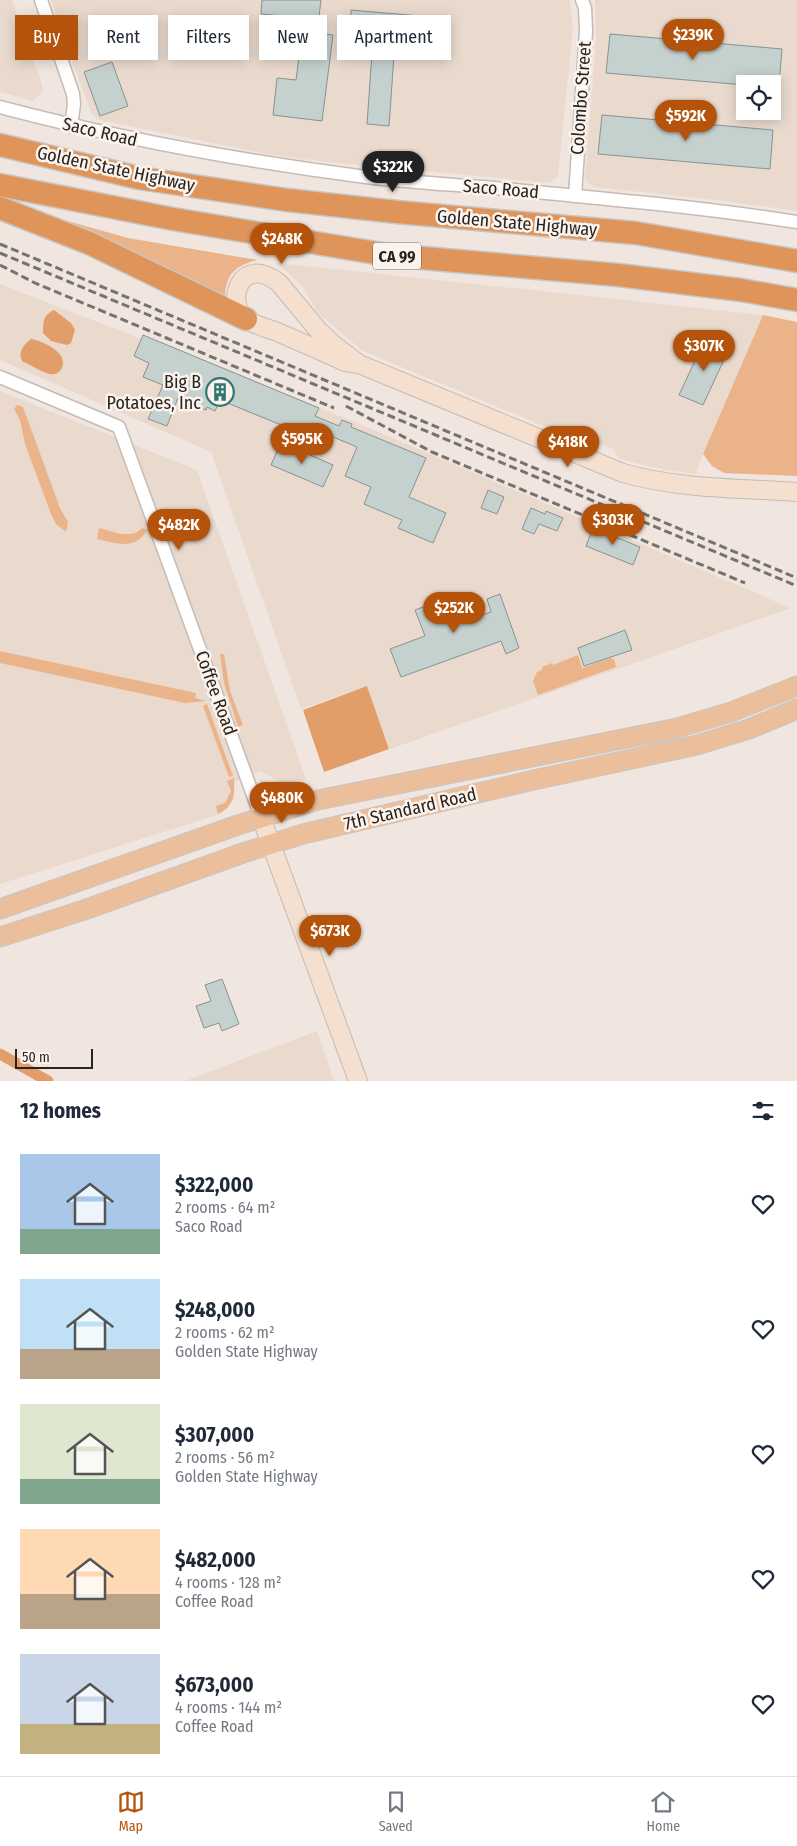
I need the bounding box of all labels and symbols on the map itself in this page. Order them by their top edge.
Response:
pin: $239K [658,18,728,61]
street label: Colombo Street [566,40,596,156]
pin: $592K [651,100,721,142]
street label: Saco Road [60,113,140,151]
street label: Golden State Highway [35,142,197,196]
pin: $322K [358,150,428,193]
street label: Saco Road [462,175,540,203]
street label: Golden State Highway [436,205,598,241]
pin: $248K [247,222,317,265]
road number: CA 99 [373,242,421,270]
pin: $307K [669,330,739,372]
place label: Big B Potatoes, Inc [107,371,201,414]
building icon: Big B Potatoes, Inc [205,377,235,407]
pin: $595K [267,422,337,465]
pin: $418K [533,426,603,468]
pin: $303K [578,504,648,546]
pin: $482K [144,508,214,551]
pin: $252K [419,592,489,634]
street label: Coffee Road [191,648,241,738]
pin: $480K [247,782,317,824]
street label: 7th Standard Road [342,783,478,835]
pin: $673K [295,914,365,957]
scale bar [15,1046,92,1069]

